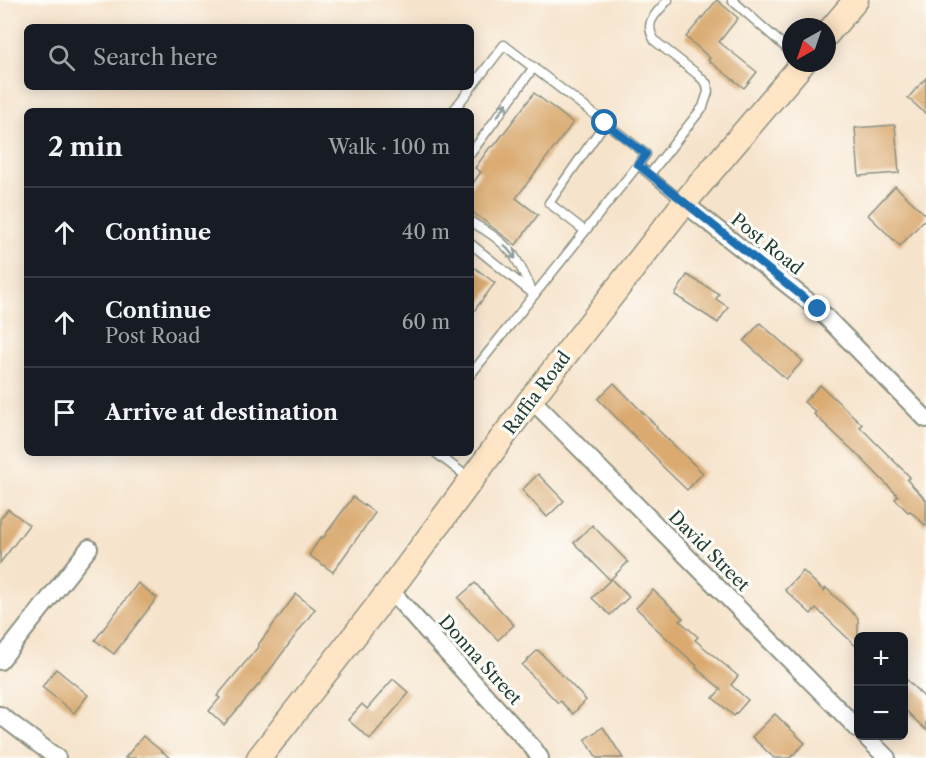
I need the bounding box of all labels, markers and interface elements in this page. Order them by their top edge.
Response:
north arrow [782,18,836,72]
search box [24,24,474,90]
icon: search [45,41,78,74]
text: Search here [93,44,218,71]
one-way arrow [496,103,509,119]
route start [591,109,617,135]
text: 2 min [48,131,123,163]
text: Walk · 100 m [328,135,450,159]
street label: Post Road [727,208,807,280]
icon: ahead [48,216,81,249]
text: Continue [105,219,211,246]
text: 40 m [402,220,450,244]
one-way arrow [503,244,516,260]
route end [804,295,830,321]
text: Continue [105,297,211,324]
icon: ahead [48,306,81,339]
text: 60 m [402,310,450,334]
text: Post Road [105,324,200,348]
street label: Raffia Road [499,347,575,439]
icon: arrive [48,396,81,429]
text: Arrive at destination [105,399,338,426]
street label: David Street [664,506,755,597]
street label: Donna Street [434,611,526,710]
map controls [854,632,908,740]
button: + [854,632,908,686]
button: − [854,686,908,740]

